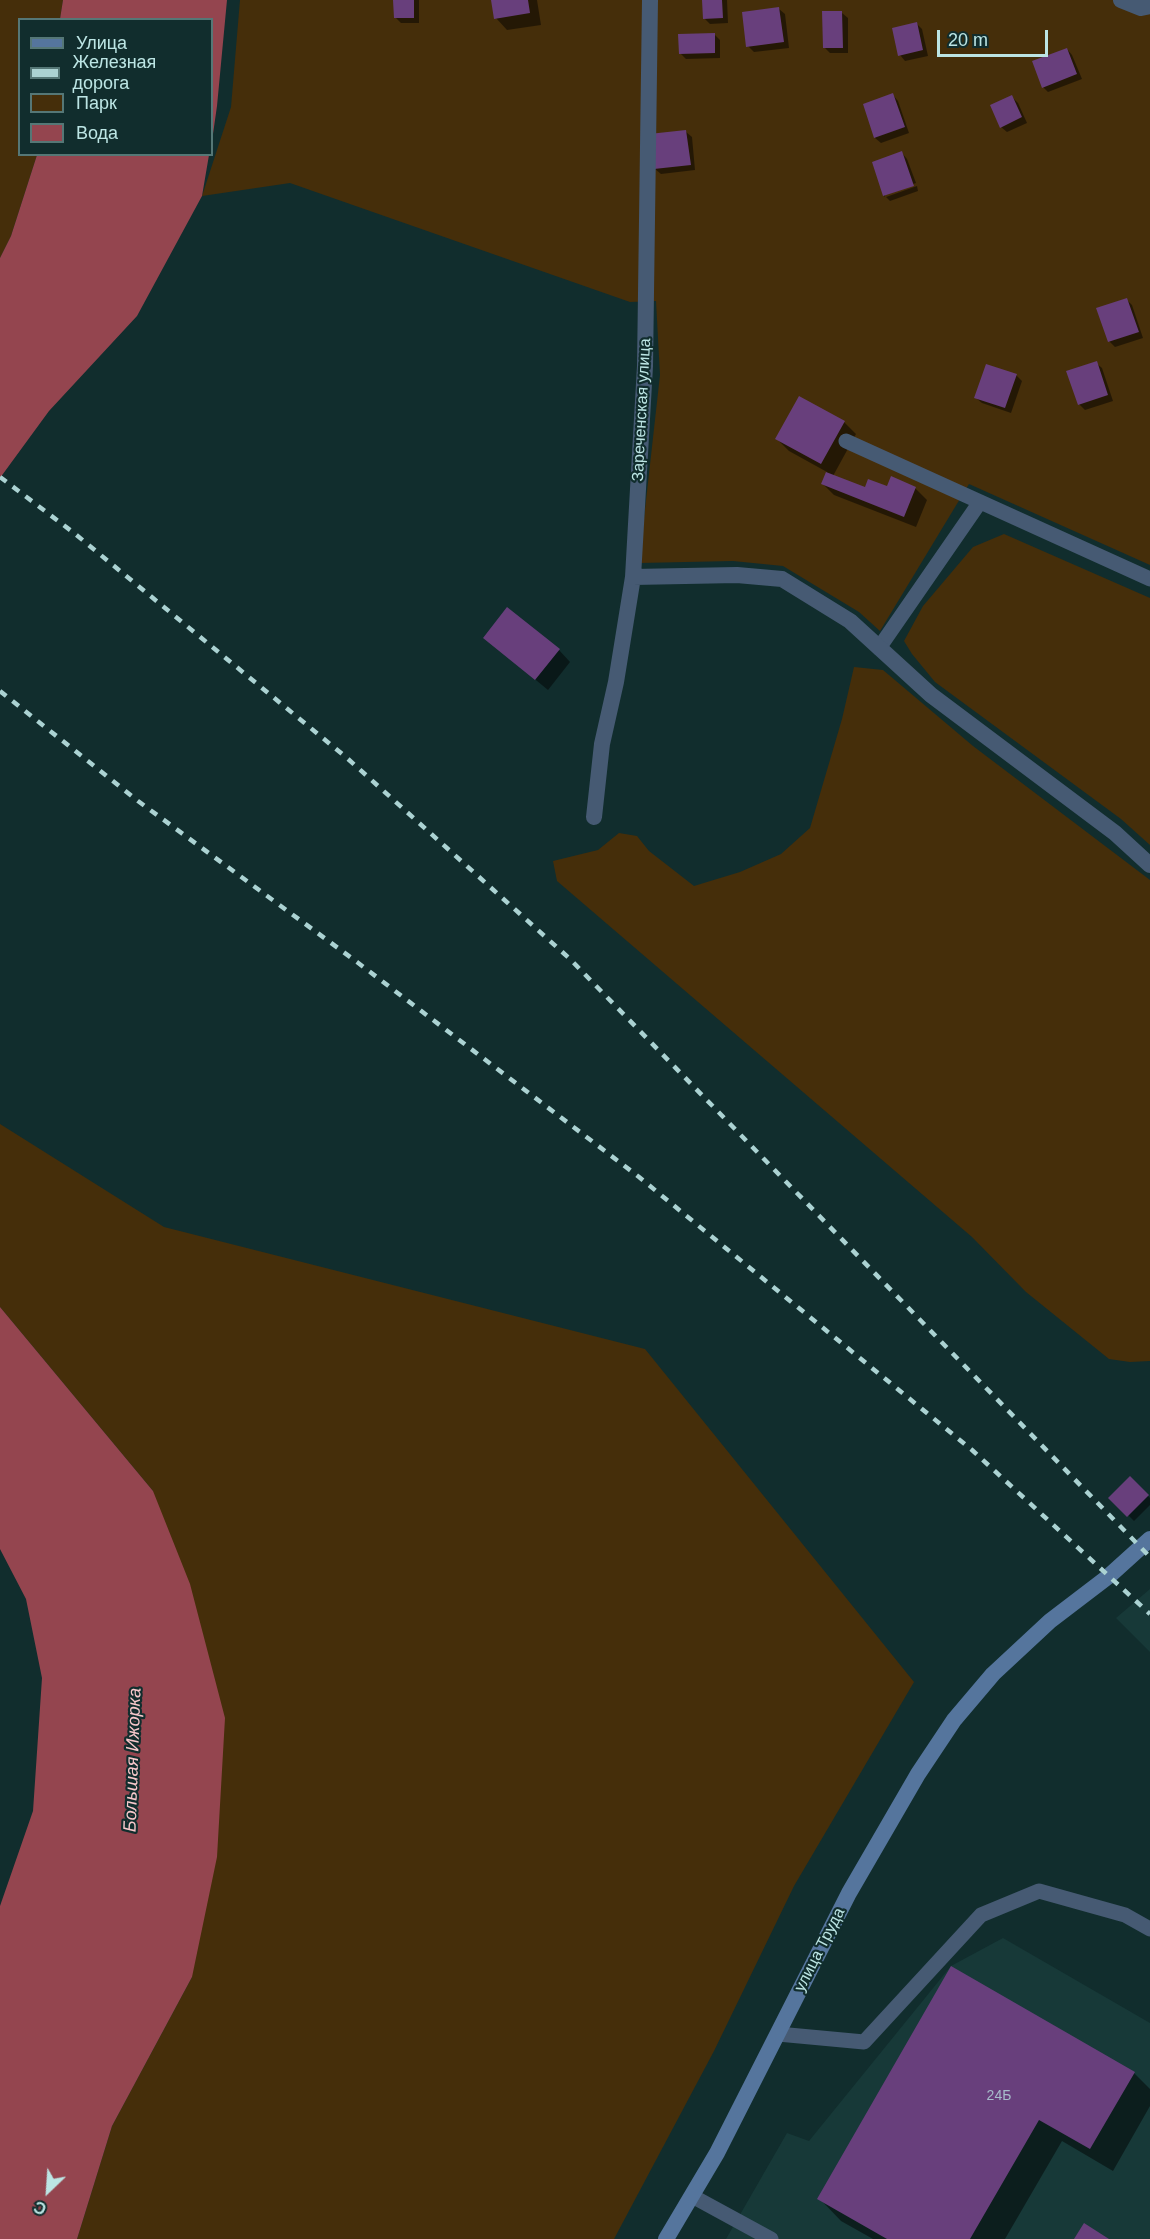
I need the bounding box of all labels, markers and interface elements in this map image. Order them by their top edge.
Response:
legend [18,18,213,156]
scale bar [940,18,1051,56]
text: 20 m [948,30,988,50]
text: Улица [76,33,127,53]
text: Железная дорога [72,52,156,93]
text: Парк [76,93,117,113]
text: Вода [76,123,118,143]
street label: Зареченская улица [629,338,655,482]
water label: Большая Ижорка [120,1688,146,1832]
street label: улица Труда [791,1905,849,1995]
house number: 24Б [987,2088,1011,2104]
north arrow [18,2161,78,2221]
text: С [31,2198,49,2218]

